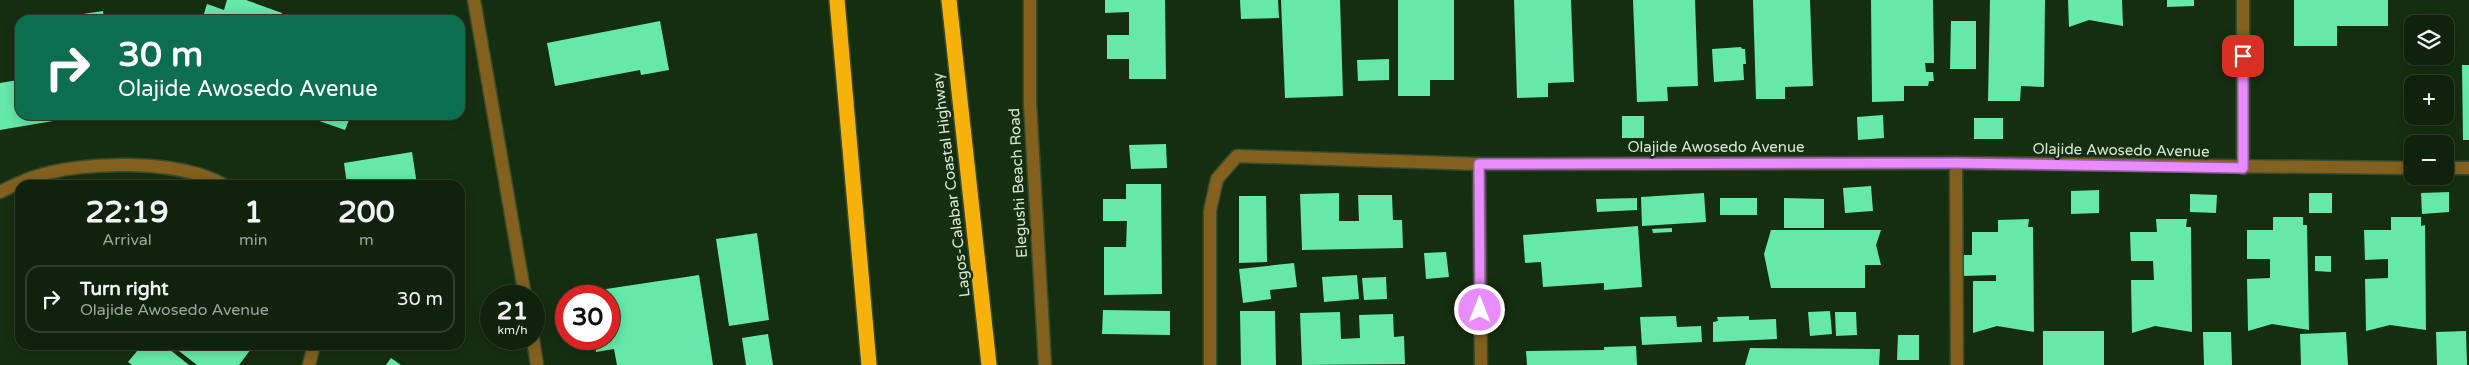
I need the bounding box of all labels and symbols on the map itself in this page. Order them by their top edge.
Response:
pin [2222,35,2264,77]
street label: Lagos-Calabar Coastal Highway [928,72,974,298]
street label: Elegushi Beach Road [1005,107,1031,259]
street label: Olajide Awosedo Avenue [1627,138,1805,156]
street label: Olajide Awosedo Avenue [2032,139,2210,161]
position arrow [1453,283,1505,335]
speed limit sign: 30 [555,285,620,350]

